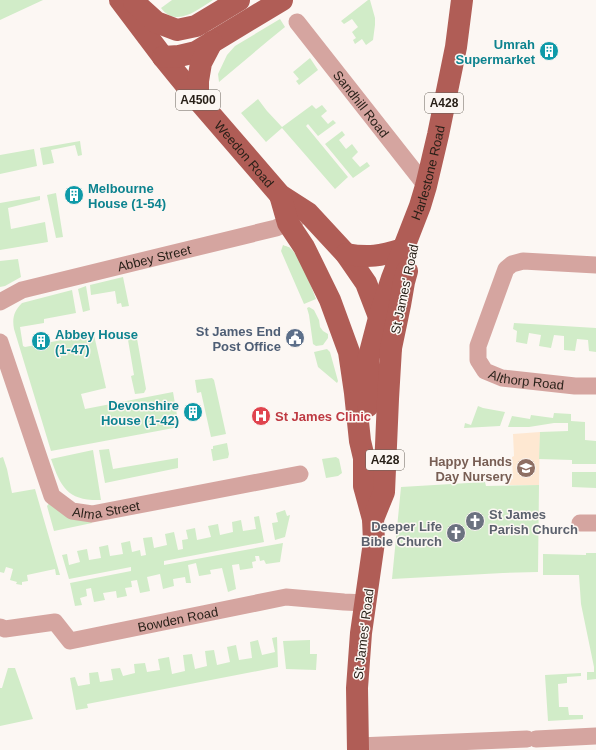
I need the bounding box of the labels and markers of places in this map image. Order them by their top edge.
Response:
place label: Umrah Supermarket [456,37,536,67]
building icon: Umrah Supermarket [538,40,560,62]
place label: Melbourne House (1-54) [88,181,166,211]
building icon: Melbourne House (1-54) [63,184,85,206]
place label: St James End Post Office [196,324,281,354]
place label: Abbey House (1-47) [55,327,138,357]
public building icon: St James End Post Office [284,327,306,349]
building icon: Abbey House (1-47) [30,330,52,352]
place label: Devonshire House (1-42) [101,398,179,428]
building icon: Devonshire House (1-42) [182,401,204,423]
hospital icon: St James Clinic [250,405,272,427]
place label: St James Clinic [275,409,371,424]
place label: Happy Hands Day Nursery [429,454,513,484]
school or university icon: Happy Hands Day Nursery [515,457,537,479]
place label: St James Parish Church [489,507,578,537]
church icon: St James Parish Church [464,510,486,532]
place label: Deeper Life Bible Church [361,519,442,549]
church icon: Deeper Life Bible Church [445,522,467,544]

